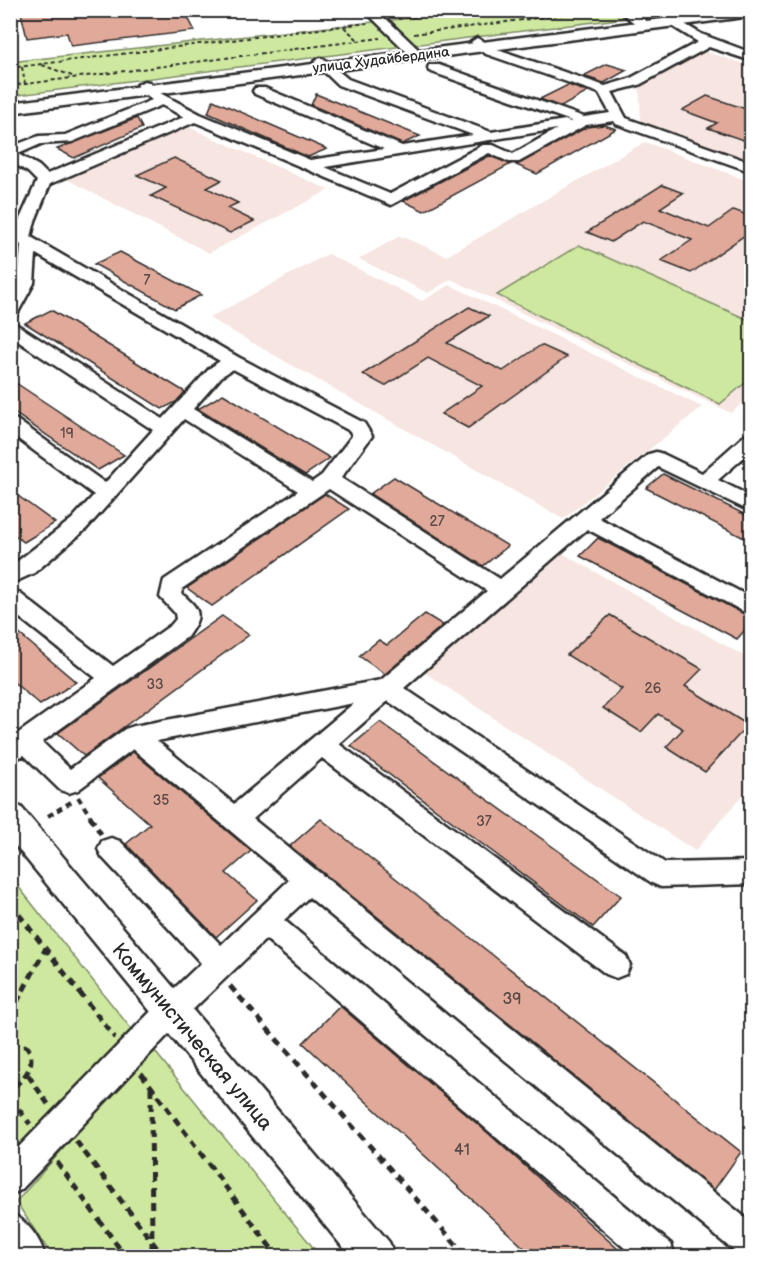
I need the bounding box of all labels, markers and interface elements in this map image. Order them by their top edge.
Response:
street label: улица Худайбердина [312,43,451,77]
house number: 7 [144,272,151,289]
house number: 19 [60,425,74,442]
house number: 27 [429,513,445,530]
house number: 33 [146,676,164,693]
house number: 26 [645,680,662,697]
house number: 35 [153,792,169,809]
house number: 37 [476,813,492,830]
street label: Коммунистическая улица [107,939,277,1136]
house number: 39 [502,990,522,1009]
house number: 41 [454,1141,470,1160]

